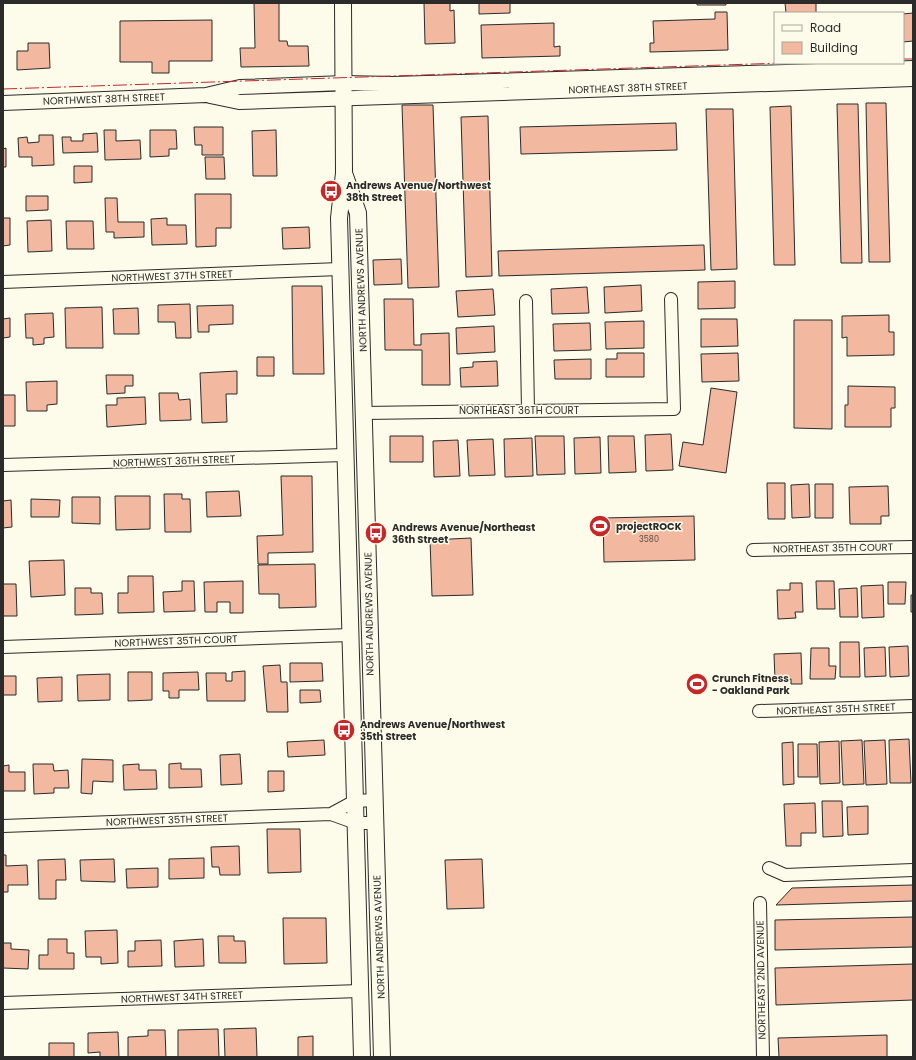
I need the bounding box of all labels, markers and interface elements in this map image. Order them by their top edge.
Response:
legend [774,12,904,64]
text: Road [810,19,841,36]
text: Building [810,39,858,56]
street label: NORTHEAST 38TH STREET [568,78,688,98]
street label: NORTHWEST 38TH STREET [43,89,166,109]
bus stop icon: Andrews Avenue/Northwest 38th Street [318,178,344,204]
place label: Andrews Avenue/Northwest 38th Street [346,178,491,205]
street label: NORTH ANDREWS AVENUE [351,228,371,352]
street label: NORTHWEST 37TH STREET [111,266,234,286]
street label: NORTHEAST 36TH COURT [459,403,580,418]
street label: NORTHWEST 36TH STREET [113,451,236,471]
sports icon: projectROCK [587,513,613,539]
place label: projectROCK [616,519,682,534]
bus stop icon: Andrews Avenue/Northeast 36th Street [363,520,389,546]
place label: Andrews Avenue/Northeast 36th Street [392,520,535,547]
house number: 3580 [639,534,659,545]
street label: NORTHEAST 35TH COURT [773,539,894,557]
street label: NORTH ANDREWS AVENUE [360,552,378,676]
street label: NORTHWEST 35TH COURT [114,631,238,651]
sports icon: Crunch Fitness - Oakland Park [684,671,710,697]
place label: Crunch Fitness - Oakland Park [712,671,790,698]
street label: NORTHEAST 35TH STREET [776,699,896,719]
bus stop icon: Andrews Avenue/Northwest 35th Street [331,717,357,743]
place label: Andrews Avenue/Northwest 35th Street [360,717,505,744]
street label: NORTHWEST 35TH STREET [106,810,229,830]
street label: NORTH ANDREWS AVENUE [369,875,389,999]
street label: NORTHEAST 2ND AVENUE [752,920,770,1040]
street label: NORTHWEST 34TH STREET [121,987,244,1007]

